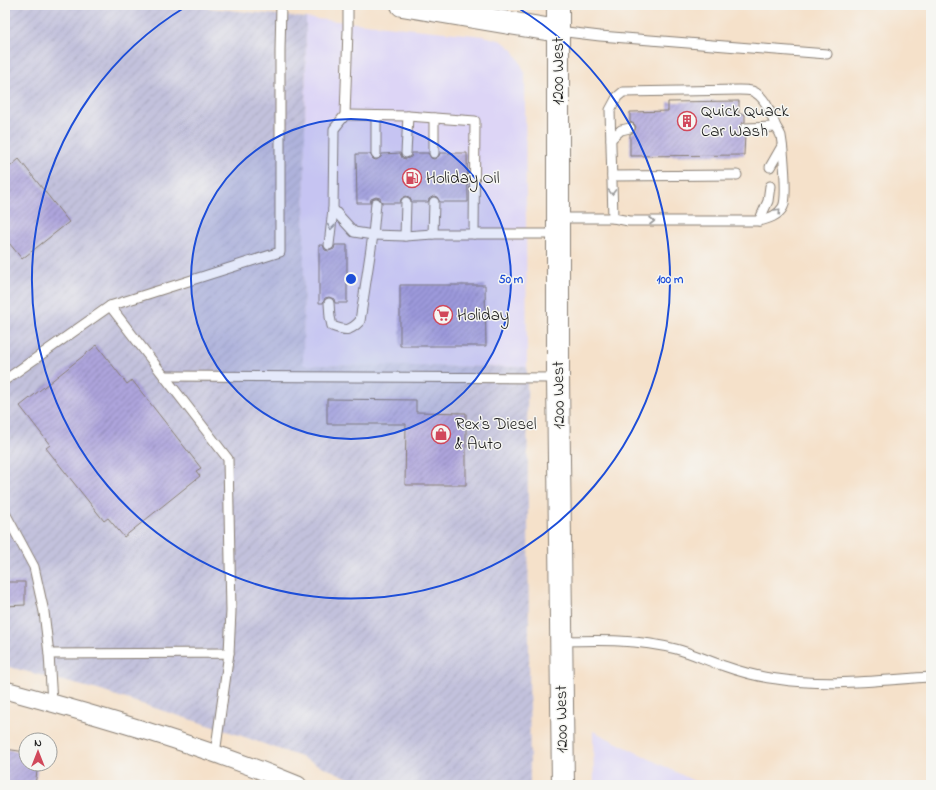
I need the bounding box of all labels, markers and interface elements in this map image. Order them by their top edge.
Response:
street label: 1200 West [546,37,571,105]
place label: Quick Quack Car Wash [701,99,789,144]
building icon: Quick Quack Car Wash [676,110,698,132]
place label: Holiday Oil [426,166,500,192]
fuel station icon: Holiday Oil [401,167,423,189]
one-way arrow [608,189,617,195]
one-way arrow [774,208,781,216]
one-way arrow [649,217,655,225]
one-way arrow [327,224,336,230]
text: 50 m [499,271,524,289]
text: 100 m [657,271,684,289]
centre of rings [344,272,358,286]
place label: Holiday [457,303,509,329]
supermarket icon: Holiday [432,304,454,326]
street label: 1200 West [546,361,572,429]
place label: Rex's Diesel & Auto [455,412,537,457]
shop icon: Rex's Diesel & Auto [430,423,452,445]
street label: 1200 West [549,685,575,753]
north arrow [18,732,58,772]
text: N [34,735,42,751]

